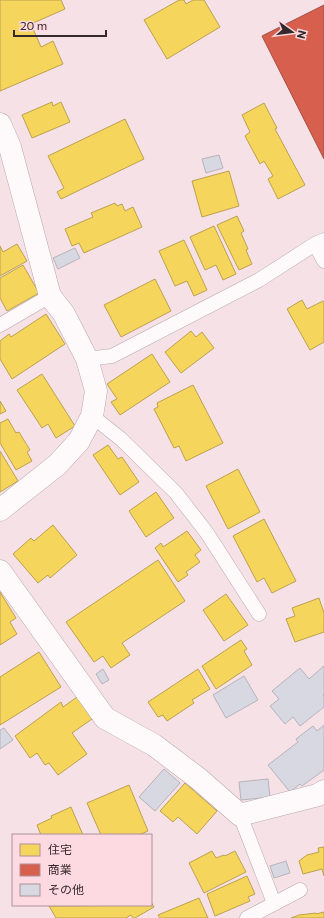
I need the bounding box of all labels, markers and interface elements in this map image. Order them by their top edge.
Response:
scale bar [14,12,106,38]
north arrow [272,12,312,52]
text: 20 m [20,18,47,32]
text: N [295,29,309,40]
legend [12,834,152,906]
text: 住宅 [48,842,72,856]
text: 商業 [48,862,72,876]
text: その他 [48,882,84,896]

